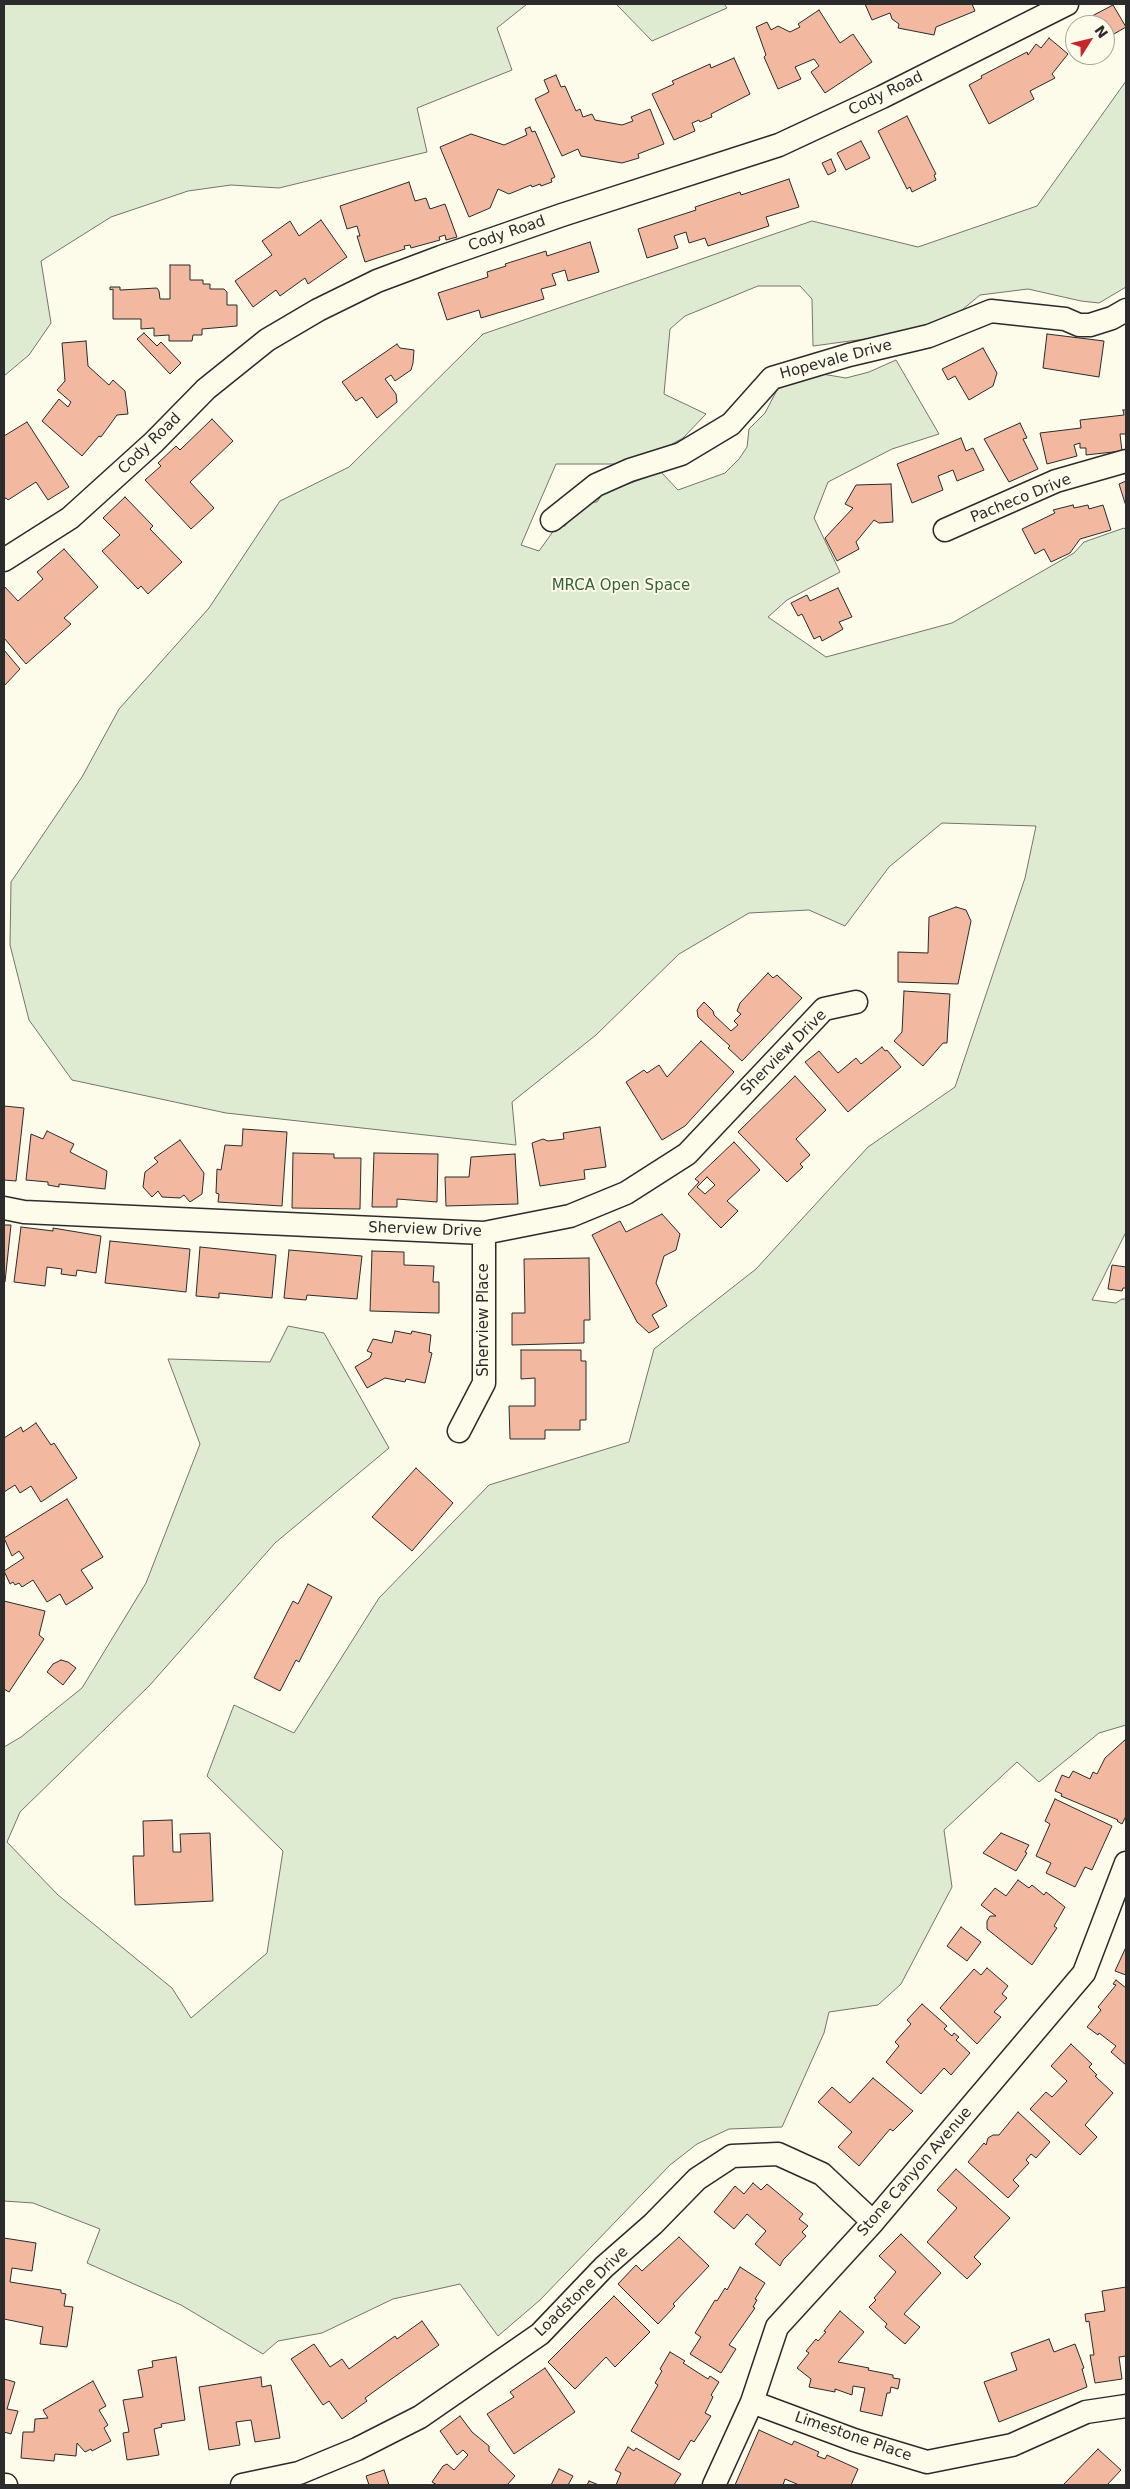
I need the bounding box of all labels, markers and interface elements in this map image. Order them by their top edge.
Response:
north arrow [1065,15,1115,65]
text: N [1091,22,1111,41]
street label: Cody Road [846,68,926,120]
street label: Cody Road [466,212,548,256]
street label: Hopevale Drive [778,336,894,384]
street label: Cody Road [115,410,185,478]
street label: Pacheco Drive [968,471,1074,527]
park label: MRCA Open Space [552,577,690,595]
street label: Sherview Drive [737,1006,831,1100]
street label: Sherview Drive [368,1219,482,1241]
street label: Sherview Place [475,1263,493,1377]
street label: Stone Canyon Avenue [854,2104,976,2240]
street label: Loadstone Drive [532,2243,632,2341]
street label: Limestone Place [792,2409,914,2465]

